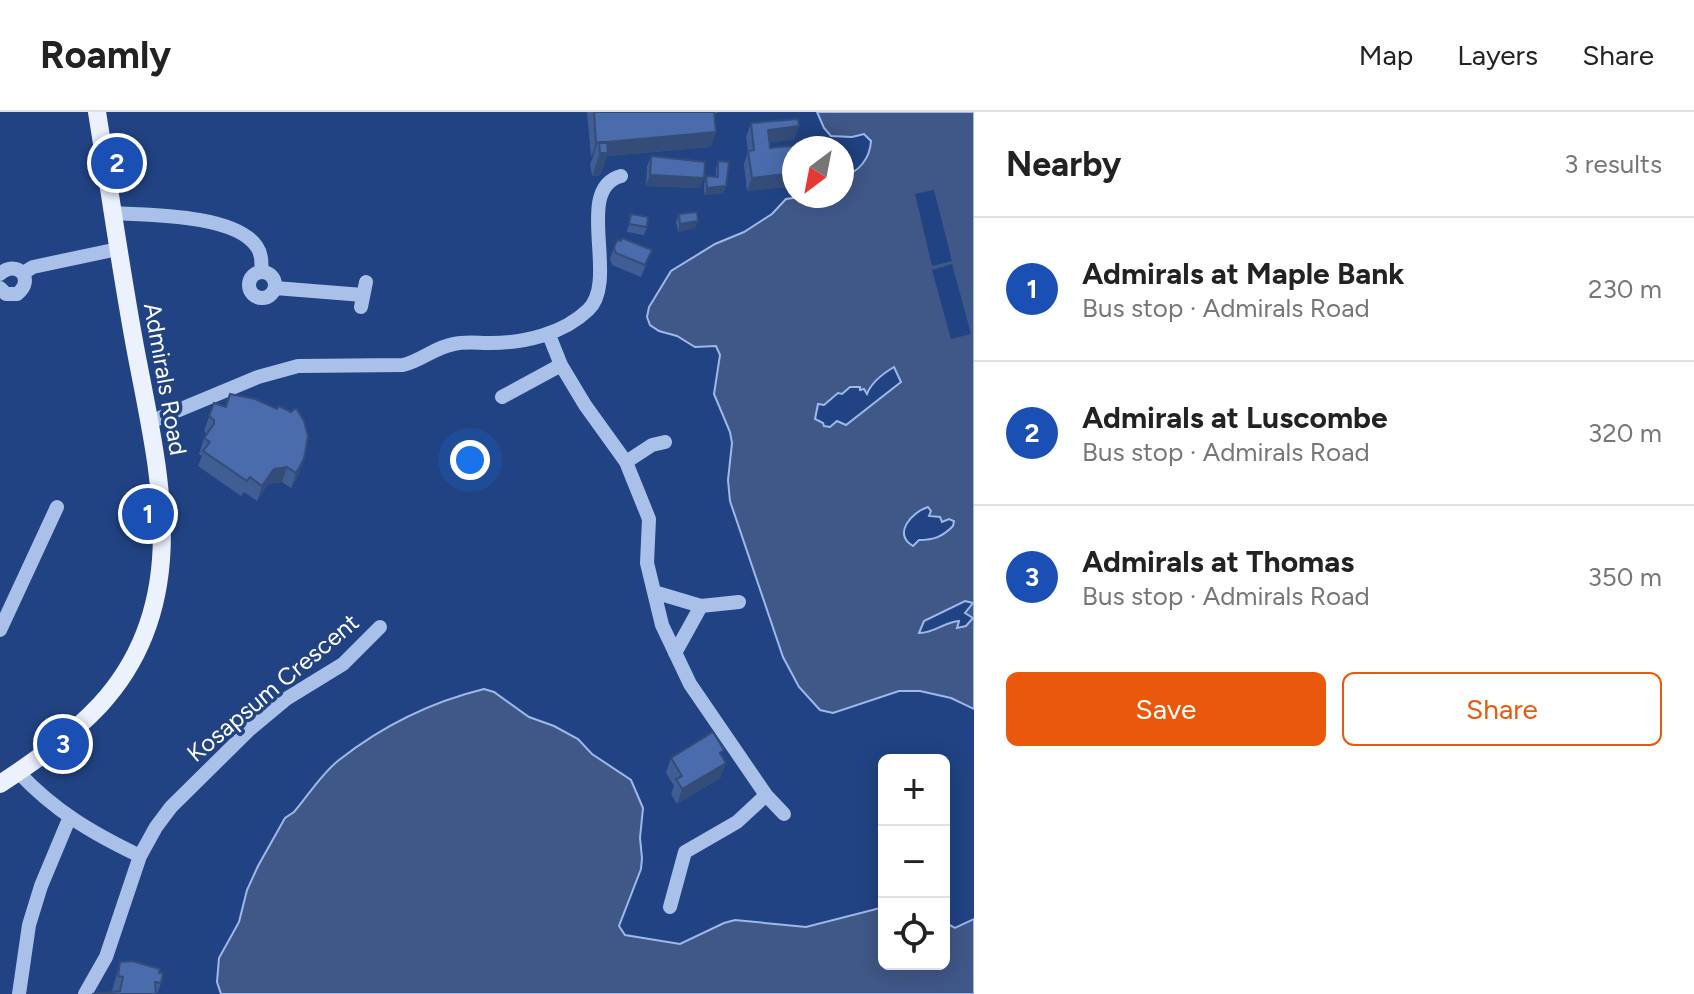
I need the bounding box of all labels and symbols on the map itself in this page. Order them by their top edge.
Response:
pin: 2 [91,133,143,193]
north arrow [782,136,854,208]
street label: Admirals Road [138,300,193,457]
your location [450,440,490,480]
pin: 1 [122,484,174,544]
street label: Kosapsum Crescent [181,607,364,768]
pin: 3 [37,714,89,774]

